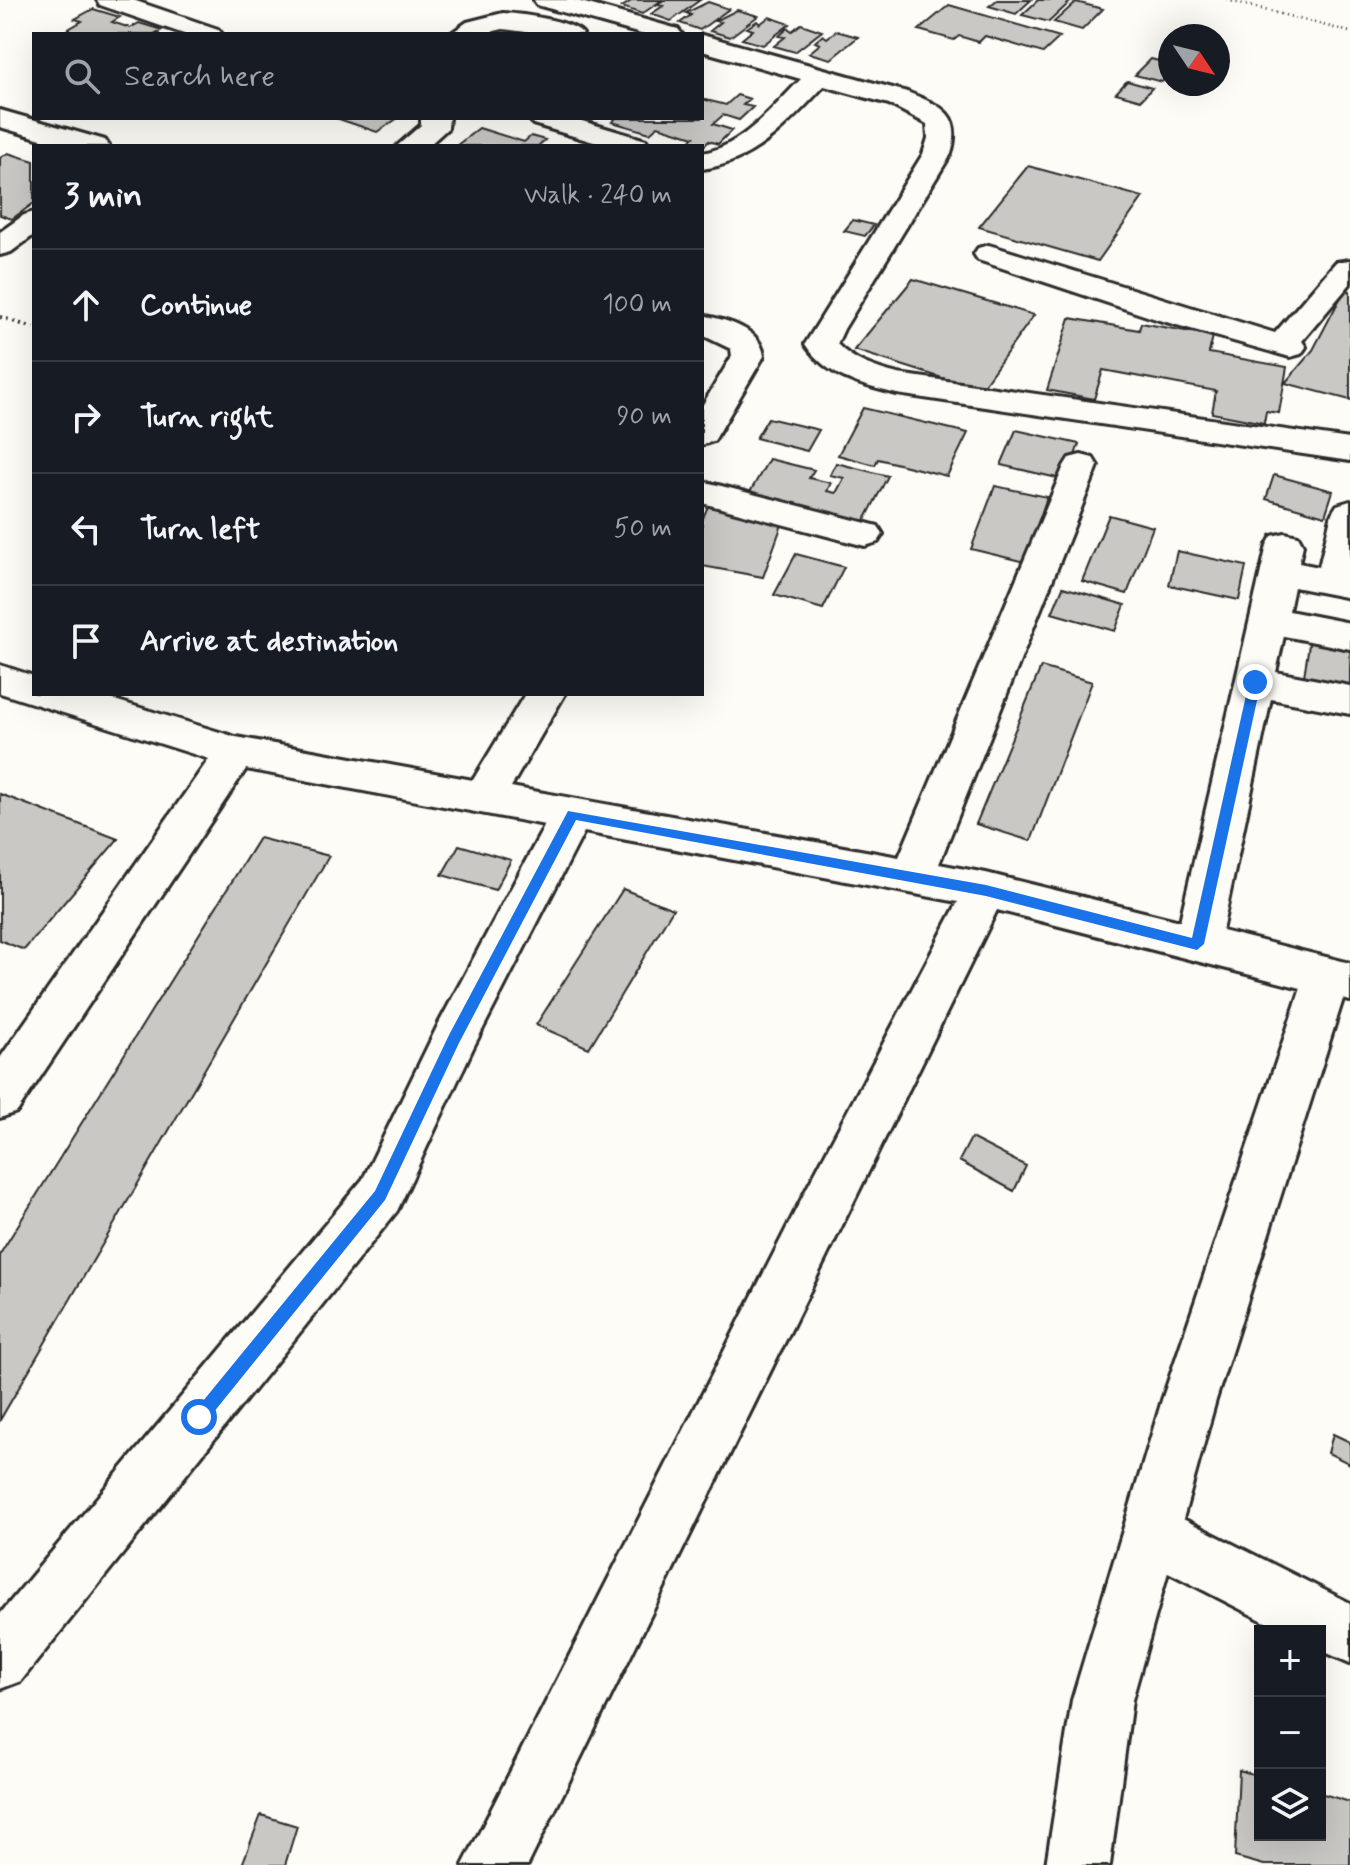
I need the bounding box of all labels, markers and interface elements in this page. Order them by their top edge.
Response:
north arrow [1158,24,1230,96]
search box [32,32,704,120]
icon: search [60,54,104,98]
text: Search here [124,57,275,96]
text: 3 min [64,174,142,219]
text: Walk · 240 m [524,179,672,213]
icon: ahead [64,283,108,327]
text: Continue [140,286,252,325]
text: 100 m [602,288,672,322]
icon: right [64,395,108,439]
text: Turn right [140,398,273,437]
text: 90 m [617,400,672,434]
icon: left [64,507,108,551]
text: Turn left [140,510,260,549]
text: 50 m [614,512,672,546]
icon: arrive [64,619,108,663]
text: Arrive at destination [140,622,398,661]
route end [1237,664,1273,700]
route start [181,1399,217,1435]
map controls [1254,1625,1326,1841]
button: + [1254,1625,1326,1697]
button: − [1254,1697,1326,1769]
button: layers [1254,1769,1326,1841]

